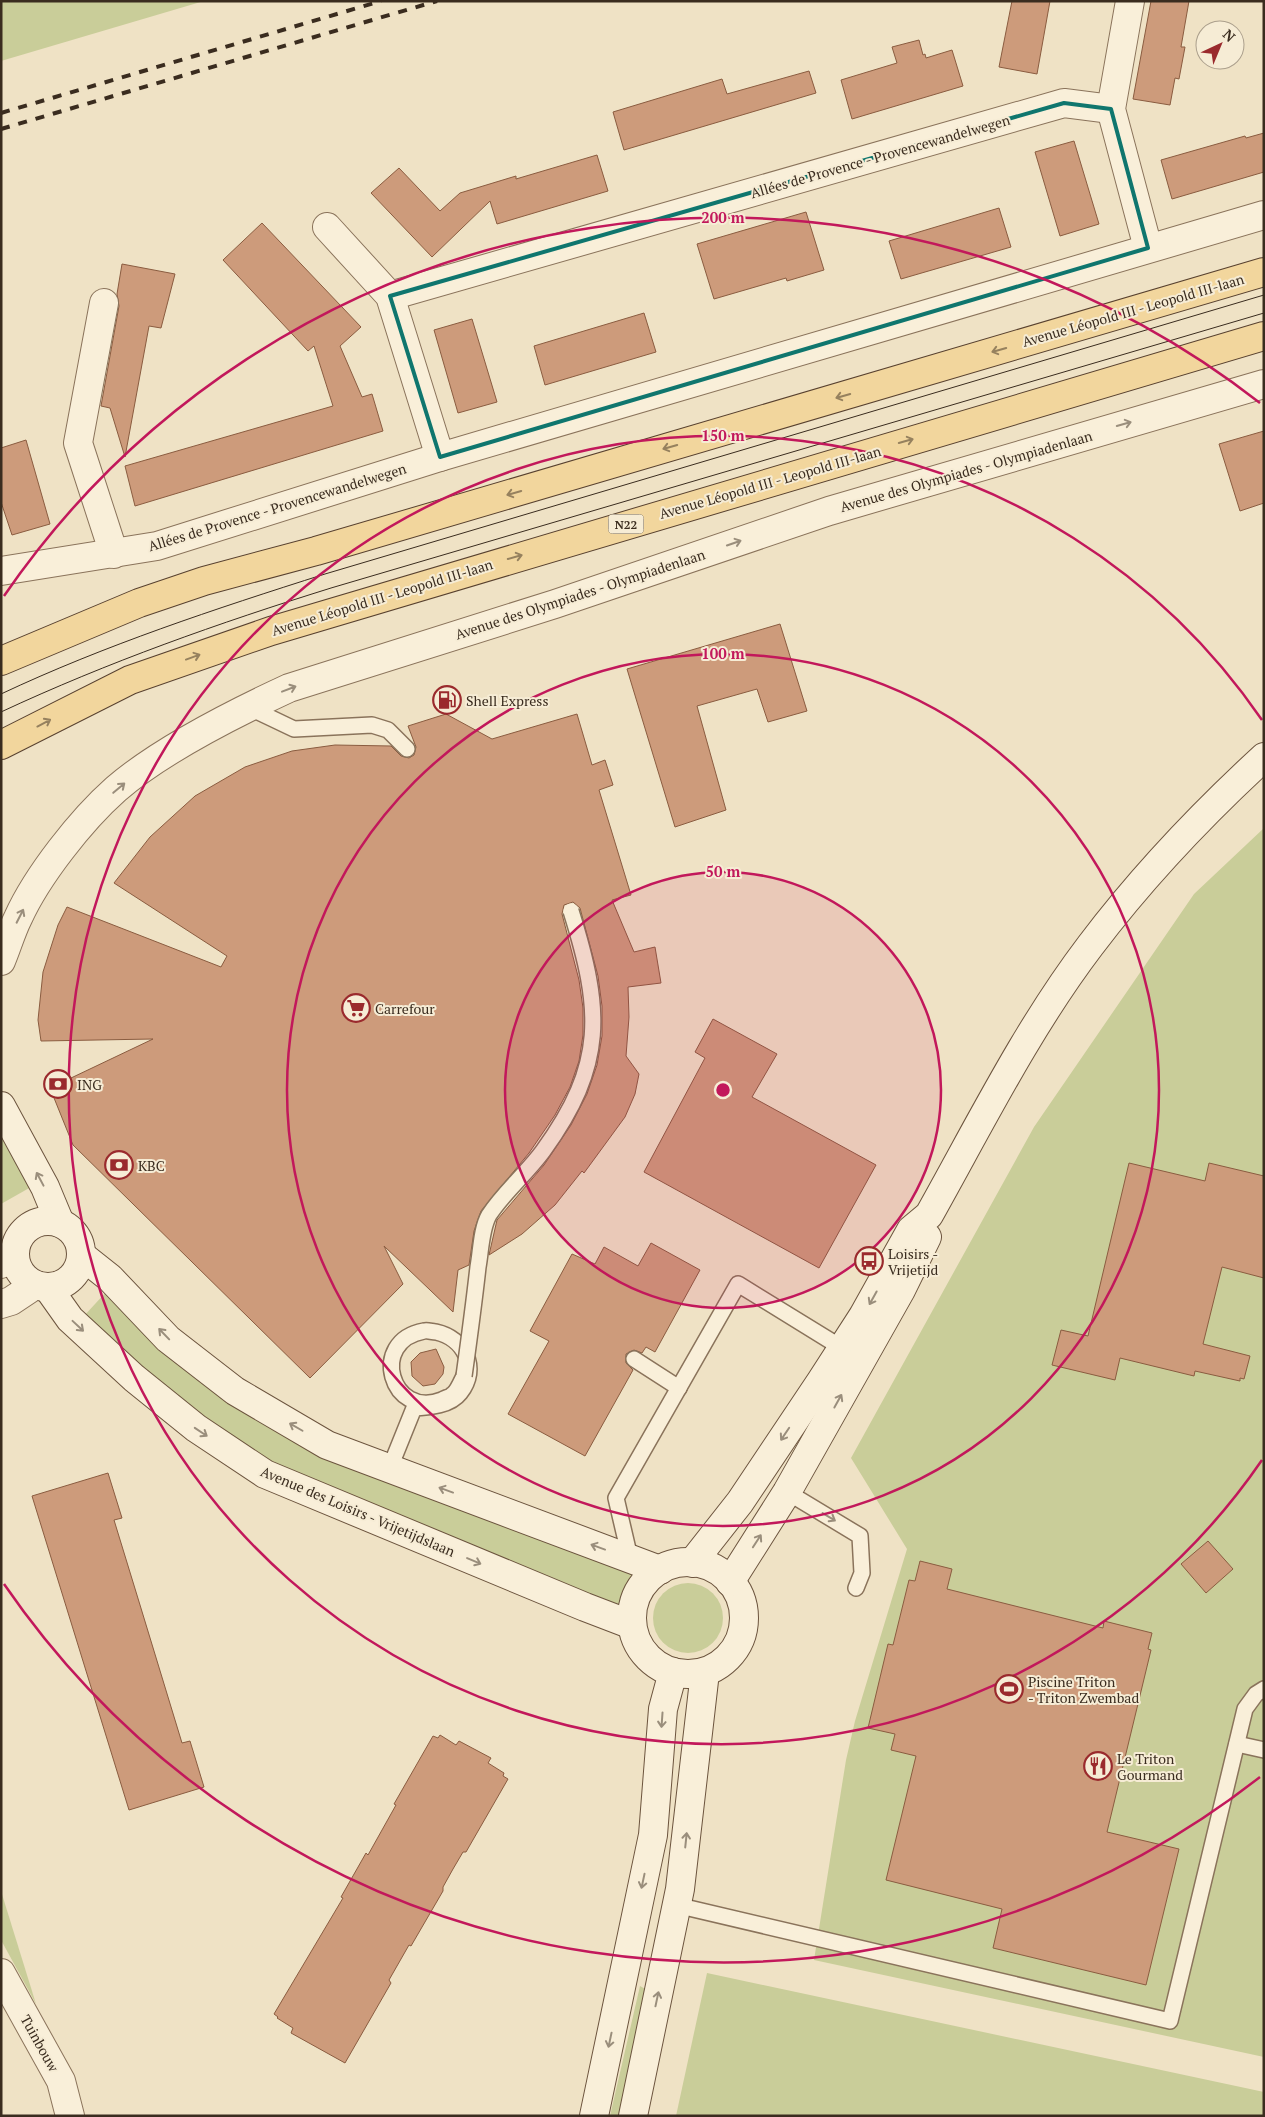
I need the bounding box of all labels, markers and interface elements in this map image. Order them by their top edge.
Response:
north arrow [1195,20,1245,70]
text: N [1219,25,1240,46]
street label: Allées de Provence - Provencewandelwegen [748,110,1013,202]
text: 200 m [701,207,745,227]
street label: Avenue Léopold III - Leopold III-laan [1020,269,1247,351]
one-way arrow [991,345,1007,355]
one-way arrow [835,391,851,401]
one-way arrow [1115,419,1131,429]
text: 150 m [701,425,745,445]
street label: Avenue des Olympiades - Olympiadenlaan [838,426,1095,516]
one-way arrow [897,436,913,446]
street label: Avenue Léopold III - Leopold III-laan [657,441,884,523]
one-way arrow [663,442,679,452]
street label: Allées de Provence - Provencewandelwegen [146,458,409,555]
one-way arrow [507,488,523,498]
road number: N22 [608,514,644,534]
one-way arrow [726,538,742,548]
street label: Avenue des Olympiades - Olympiadenlaan [453,544,708,643]
one-way arrow [507,552,523,561]
street label: Avenue Léopold III - Leopold III-laan [269,554,495,640]
text: 100 m [701,643,745,663]
one-way arrow [185,652,200,661]
one-way arrow [280,684,296,693]
fuel station icon: Shell Express [432,685,462,715]
place label: Shell Express [466,691,548,710]
one-way arrow [37,718,52,728]
one-way arrow [112,782,125,794]
text: 50 m [706,861,741,881]
one-way arrow [15,908,25,923]
supermarket icon: Carrefour [341,993,371,1023]
place label: Carrefour [375,999,435,1018]
bank icon: ING [43,1069,73,1099]
place label: ING [77,1075,102,1094]
centre of rings [714,1081,732,1099]
bank icon: KBC [104,1150,134,1180]
place label: KBC [138,1156,165,1175]
one-way arrow [35,1171,45,1186]
place label: Loisirs - Vrijetijd [888,1244,939,1279]
bus stop icon: Loisirs - Vrijetijd [854,1246,884,1276]
one-way arrow [868,1290,877,1305]
one-way arrow [72,1320,84,1332]
one-way arrow [158,1328,170,1340]
one-way arrow [834,1394,844,1408]
one-way arrow [289,1422,304,1432]
one-way arrow [194,1427,208,1437]
one-way arrow [780,1427,790,1441]
street label: Avenue des Loisirs - Vrijetijdslaan [258,1461,459,1561]
one-way arrow [438,1485,453,1494]
one-way arrow [822,1512,836,1522]
one-way arrow [751,1534,762,1548]
one-way arrow [591,1542,606,1551]
one-way arrow [466,1557,481,1566]
place label: Piscine Triton - Triton Zwembad [1028,1672,1139,1707]
sports icon: Piscine Triton - Triton Zwembad [994,1674,1024,1704]
one-way arrow [657,1711,667,1727]
place label: Le Triton Gourmand [1117,1749,1183,1784]
restaurant icon: Le Triton Gourmand [1083,1751,1113,1781]
one-way arrow [681,1832,691,1848]
one-way arrow [638,1872,648,1888]
one-way arrow [652,1992,662,2008]
street label: Tuinbouw [17,2011,64,2076]
one-way arrow [605,2031,614,2047]

